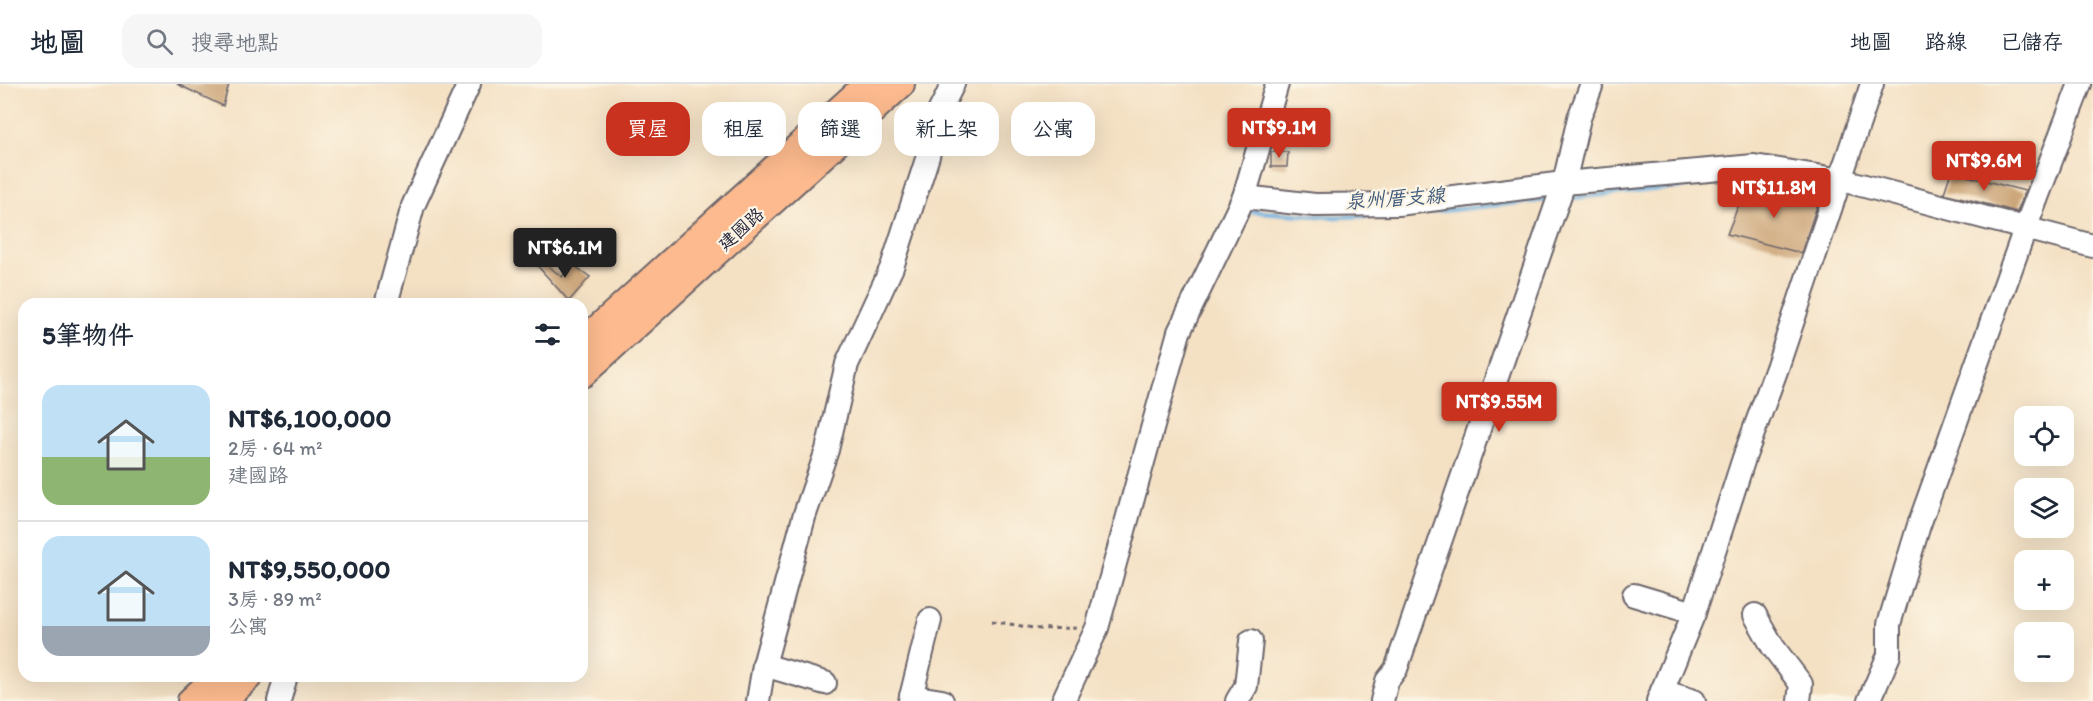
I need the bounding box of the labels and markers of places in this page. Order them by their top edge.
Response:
pin: NT$9.1M [1224,108,1334,159]
pin: NT$9.6M [1929,141,2039,192]
pin: NT$11.8M [1712,168,1836,219]
pin: NT$6.1M [510,228,620,279]
pin: NT$9.55M [1437,382,1561,433]

